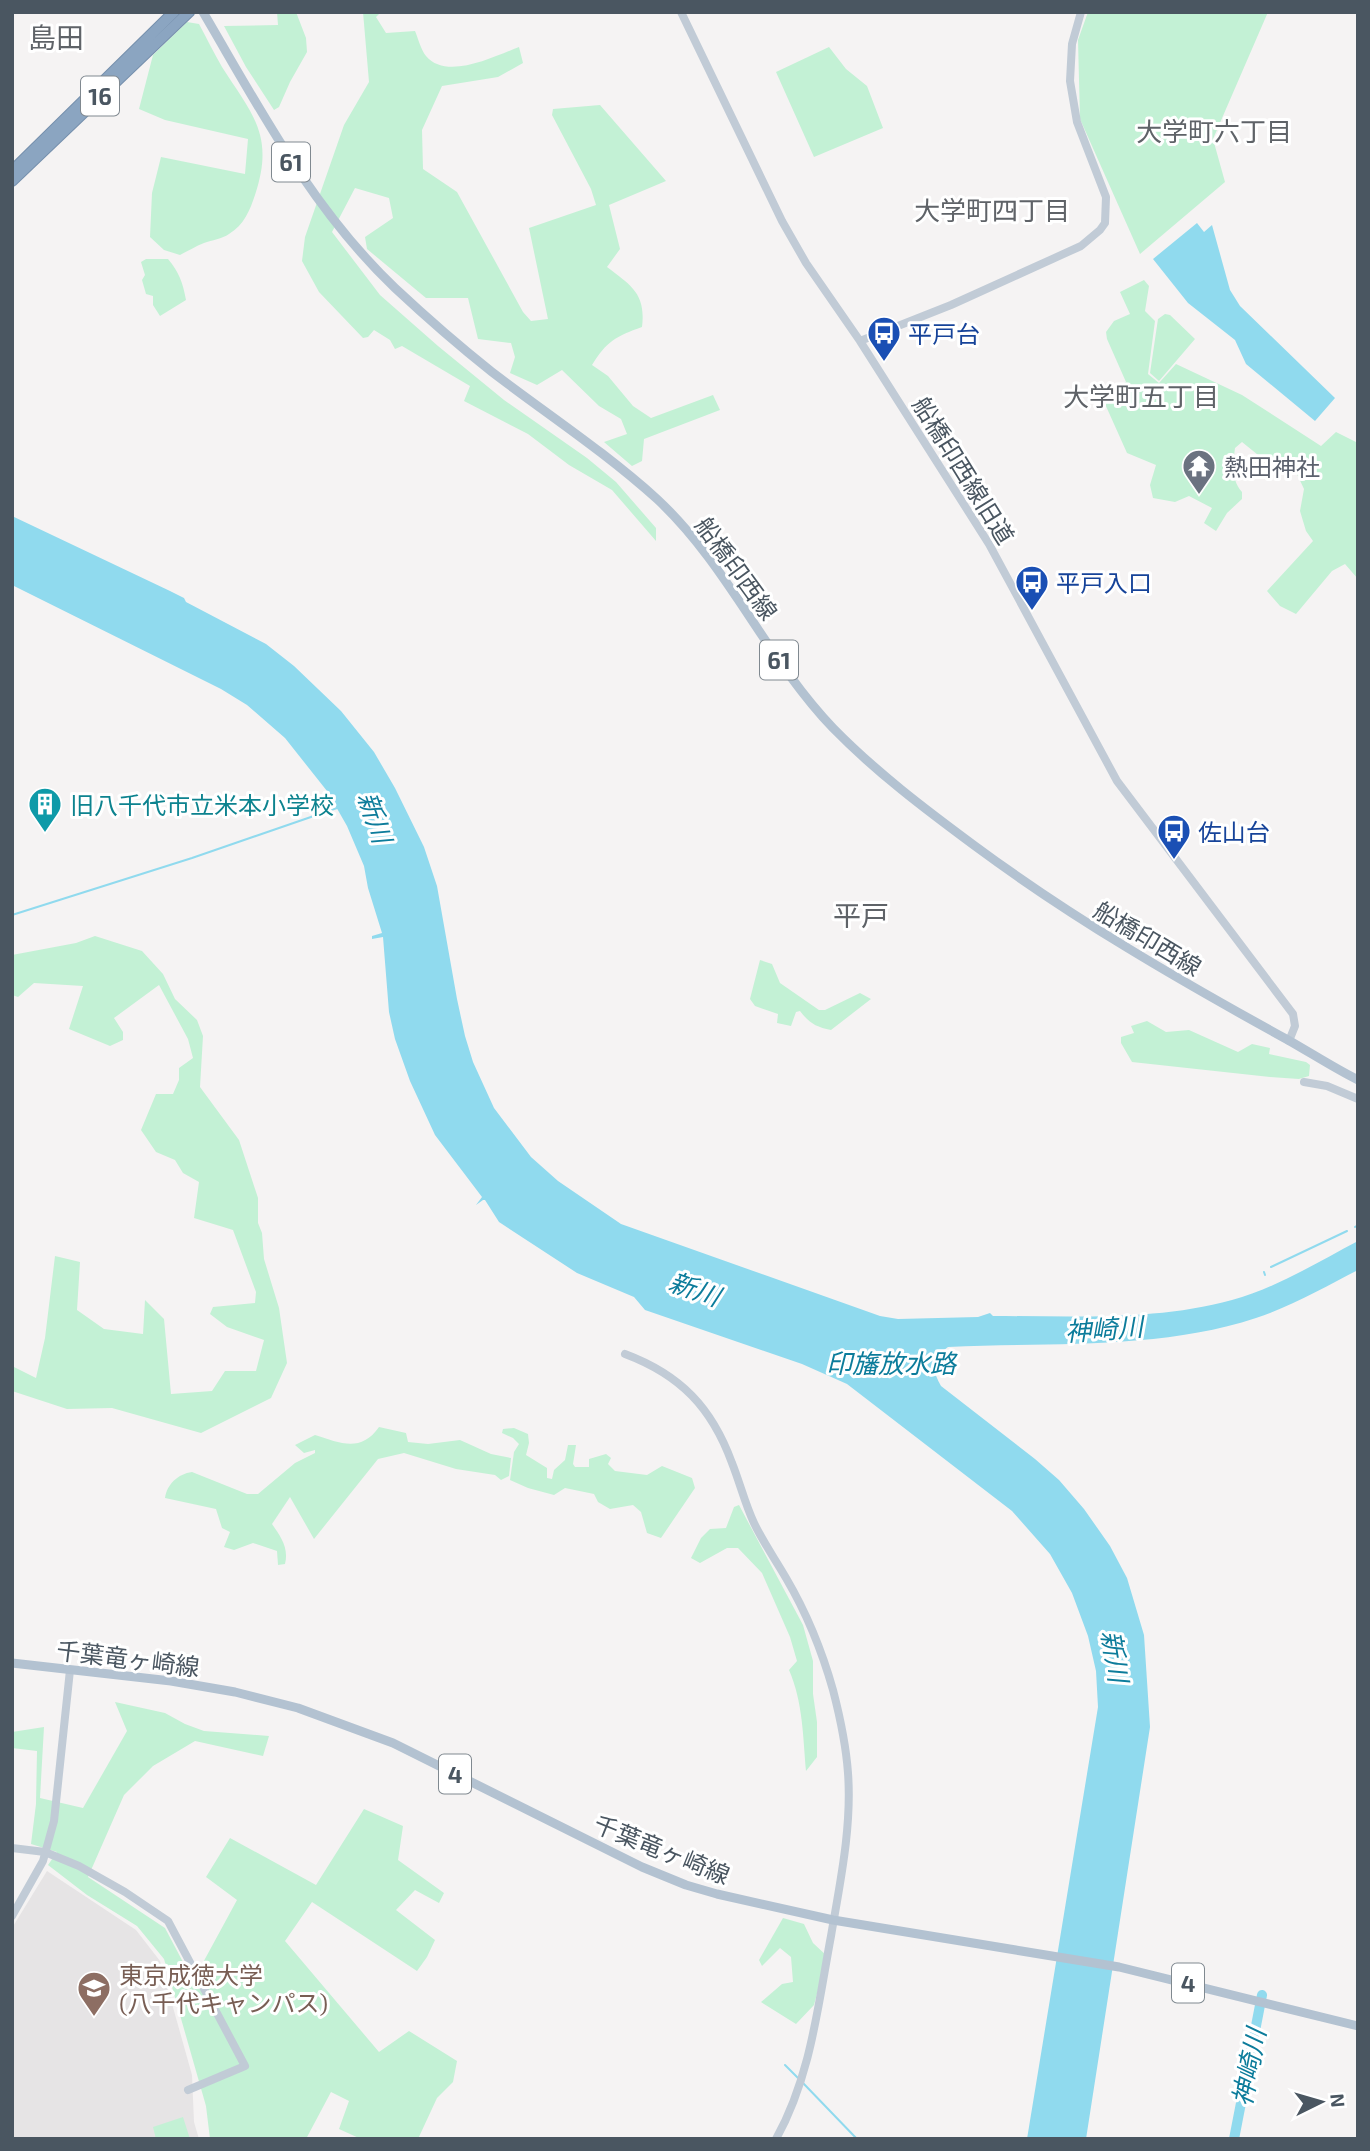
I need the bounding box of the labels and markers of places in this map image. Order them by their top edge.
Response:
bus stop icon: 平戸台 [865,314,903,363]
place label: 平戸台 [908,319,980,348]
temple icon: 熱田神社 [1180,447,1218,496]
place label: 熱田神社 [1224,452,1320,481]
bus stop icon: 平戸入口 [1013,563,1051,612]
place label: 平戸入口 [1056,568,1152,597]
building icon: 旧八千代市立米本小学校 [26,785,64,834]
place label: 旧八千代市立米本小学校 [70,790,334,819]
bus stop icon: 佐山台 [1155,812,1193,861]
place label: 佐山台 [1198,817,1270,846]
place label: 東京成徳大学 (八千代キャンパス) [119,1960,328,2017]
school or university icon: 東京成徳大学 (八千代キャンパス) [75,1969,113,2018]

